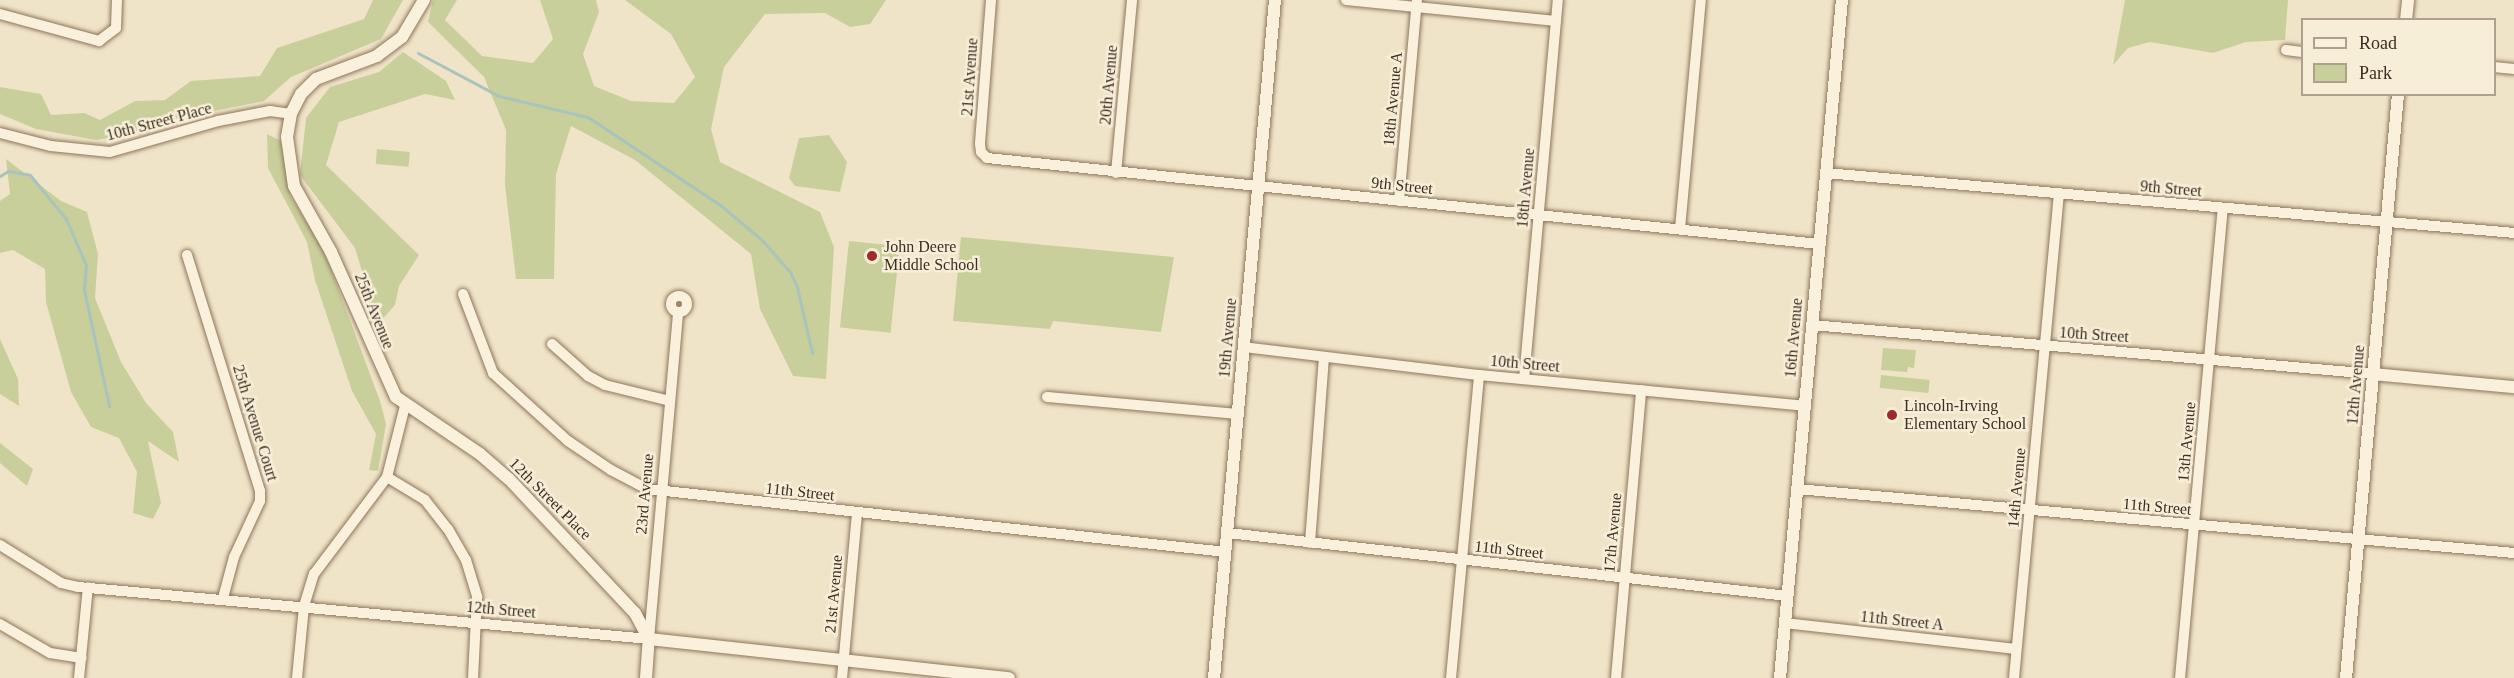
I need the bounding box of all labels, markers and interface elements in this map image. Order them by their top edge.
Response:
legend [2301,18,2496,96]
text: Road [2359,33,2397,53]
street label: 21st Avenue [958,37,982,117]
street label: 20th Avenue [1096,44,1122,126]
street label: 18th Avenue A [1379,50,1407,148]
text: Park [2359,63,2392,83]
street label: 10th Street Place [104,99,214,145]
street label: 18th Avenue [1513,147,1539,229]
street label: 9th Street [1370,173,1434,199]
street label: 9th Street [2139,177,2203,201]
place label: John Deere Middle School [884,237,979,275]
marker: John Deere Middle School [865,249,879,263]
street label: 25th Avenue [350,270,398,352]
street label: 19th Avenue [1215,297,1241,379]
street label: 16th Avenue [1781,297,1807,379]
street label: 10th Street [2059,323,2129,347]
street label: 12th Avenue [2343,344,2369,426]
street label: 10th Street [1489,351,1561,377]
street label: 25th Avenue Court [228,362,282,484]
place label: Lincoln-Irving Elementary School [1904,396,2026,434]
street label: 13th Avenue [2174,401,2200,483]
marker: Lincoln-Irving Elementary School [1885,408,1899,422]
street label: 14th Avenue [2004,447,2030,529]
street label: 23rd Avenue [632,452,658,536]
street label: 12th Street Place [505,454,595,544]
street label: 11th Street [765,479,835,505]
street label: 17th Avenue [1600,492,1626,574]
street label: 11th Street [2122,494,2192,520]
street label: 11th Street [1474,537,1544,563]
street label: 21st Avenue [821,554,847,634]
street label: 12th Street [465,597,537,623]
street label: 11th Street A [1859,607,1945,635]

